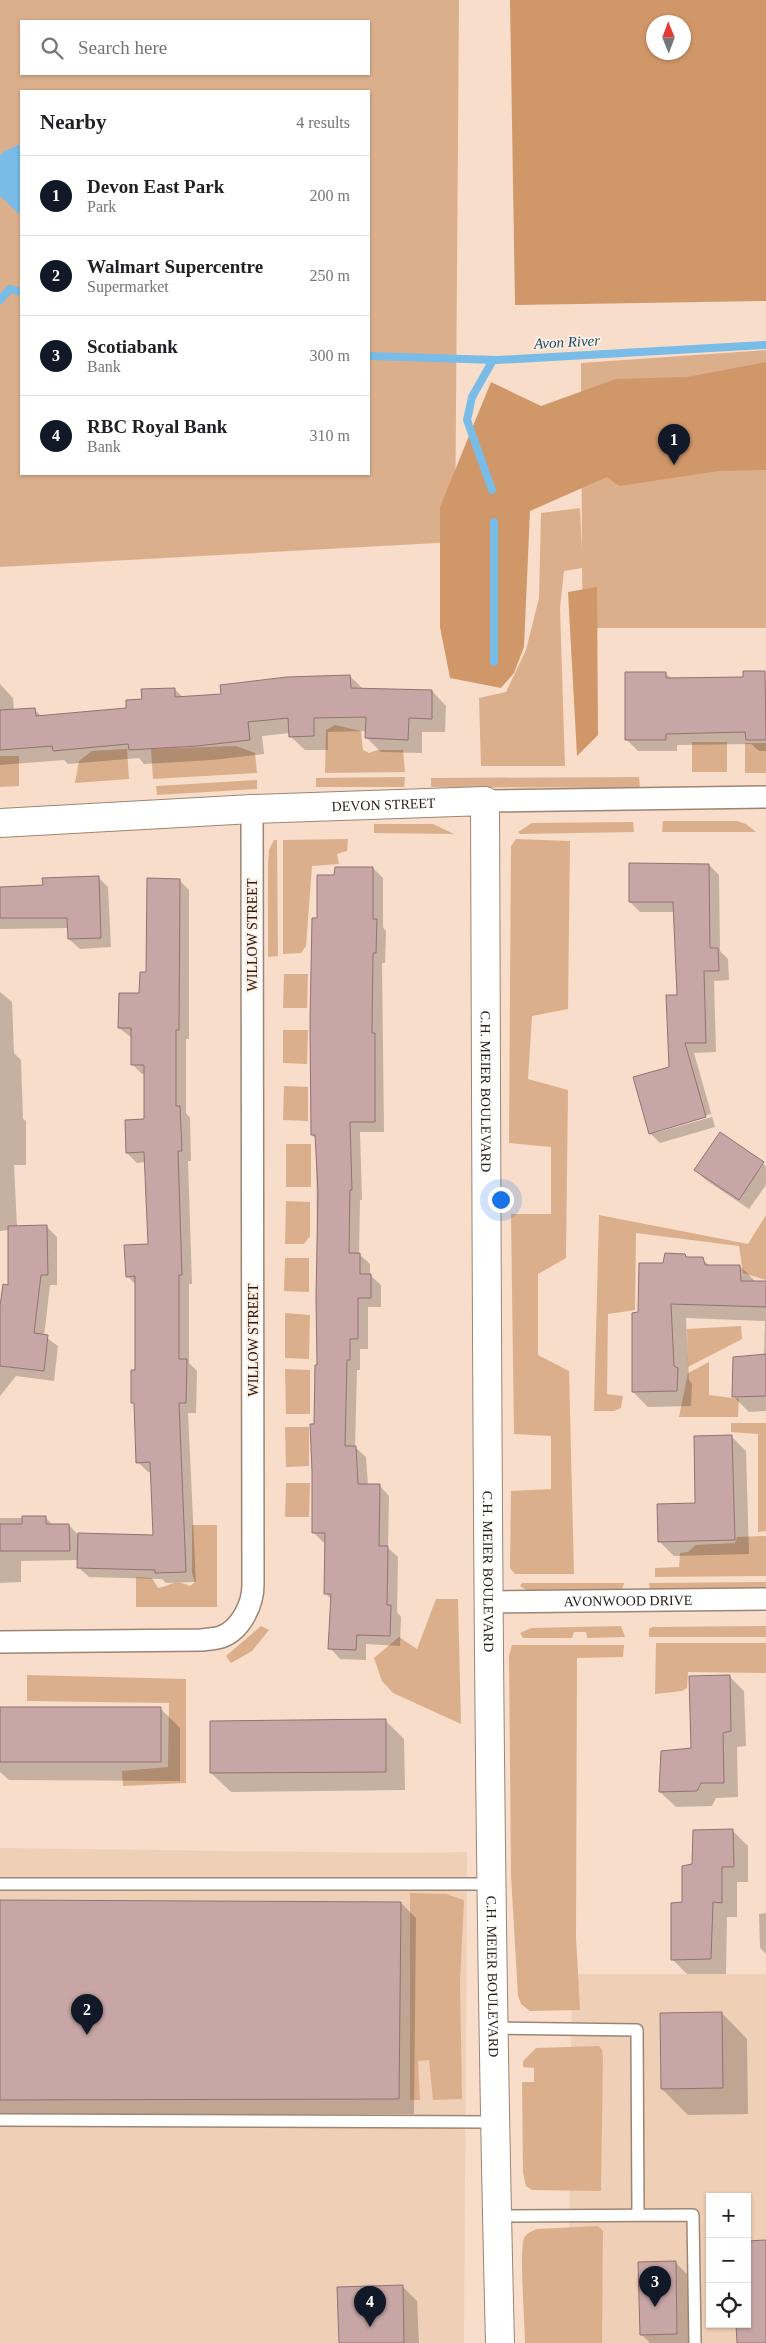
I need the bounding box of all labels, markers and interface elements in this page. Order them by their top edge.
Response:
north arrow [646,15,691,60]
search box [20,20,370,75]
icon: search [38,34,66,62]
text: Search here [78,37,167,58]
text: Nearby [40,110,107,134]
text: 4 results [296,114,350,131]
text: Devon East Park [87,176,224,197]
text: 1 [52,187,60,204]
text: 200 m [310,187,350,204]
text: Park [87,198,116,215]
text: Walmart Supercentre [87,256,263,277]
text: 2 [52,267,60,284]
text: 250 m [310,267,350,284]
text: Supermarket [87,278,169,295]
water label: Avon River [533,332,601,352]
text: Scotiabank [87,336,178,357]
text: 3 [52,347,60,364]
text: 300 m [310,347,350,364]
text: Bank [87,358,121,375]
text: RBC Royal Bank [87,416,227,437]
pin: 1 [658,424,690,465]
text: 4 [52,427,60,444]
text: 310 m [310,427,350,444]
text: Bank [87,438,121,455]
street label: DEVON STREET [331,795,436,814]
street label: WILLOW STREET [245,878,260,991]
street label: C.H. MEIER BOULEVARD [478,1011,494,1172]
your location [488,1187,514,1213]
street label: WILLOW STREET [246,1283,261,1396]
street label: C.H. MEIER BOULEVARD [480,1491,497,1652]
street label: AVONWOOD DRIVE [564,1592,692,1609]
street label: C.H. MEIER BOULEVARD [484,1896,502,2057]
pin: 2 [71,1994,103,2035]
map controls [706,2193,751,2328]
button: + [706,2193,751,2238]
button: − [706,2238,751,2283]
pin: 3 [639,2266,671,2307]
button: locate [706,2283,751,2328]
pin: 4 [354,2286,386,2327]

